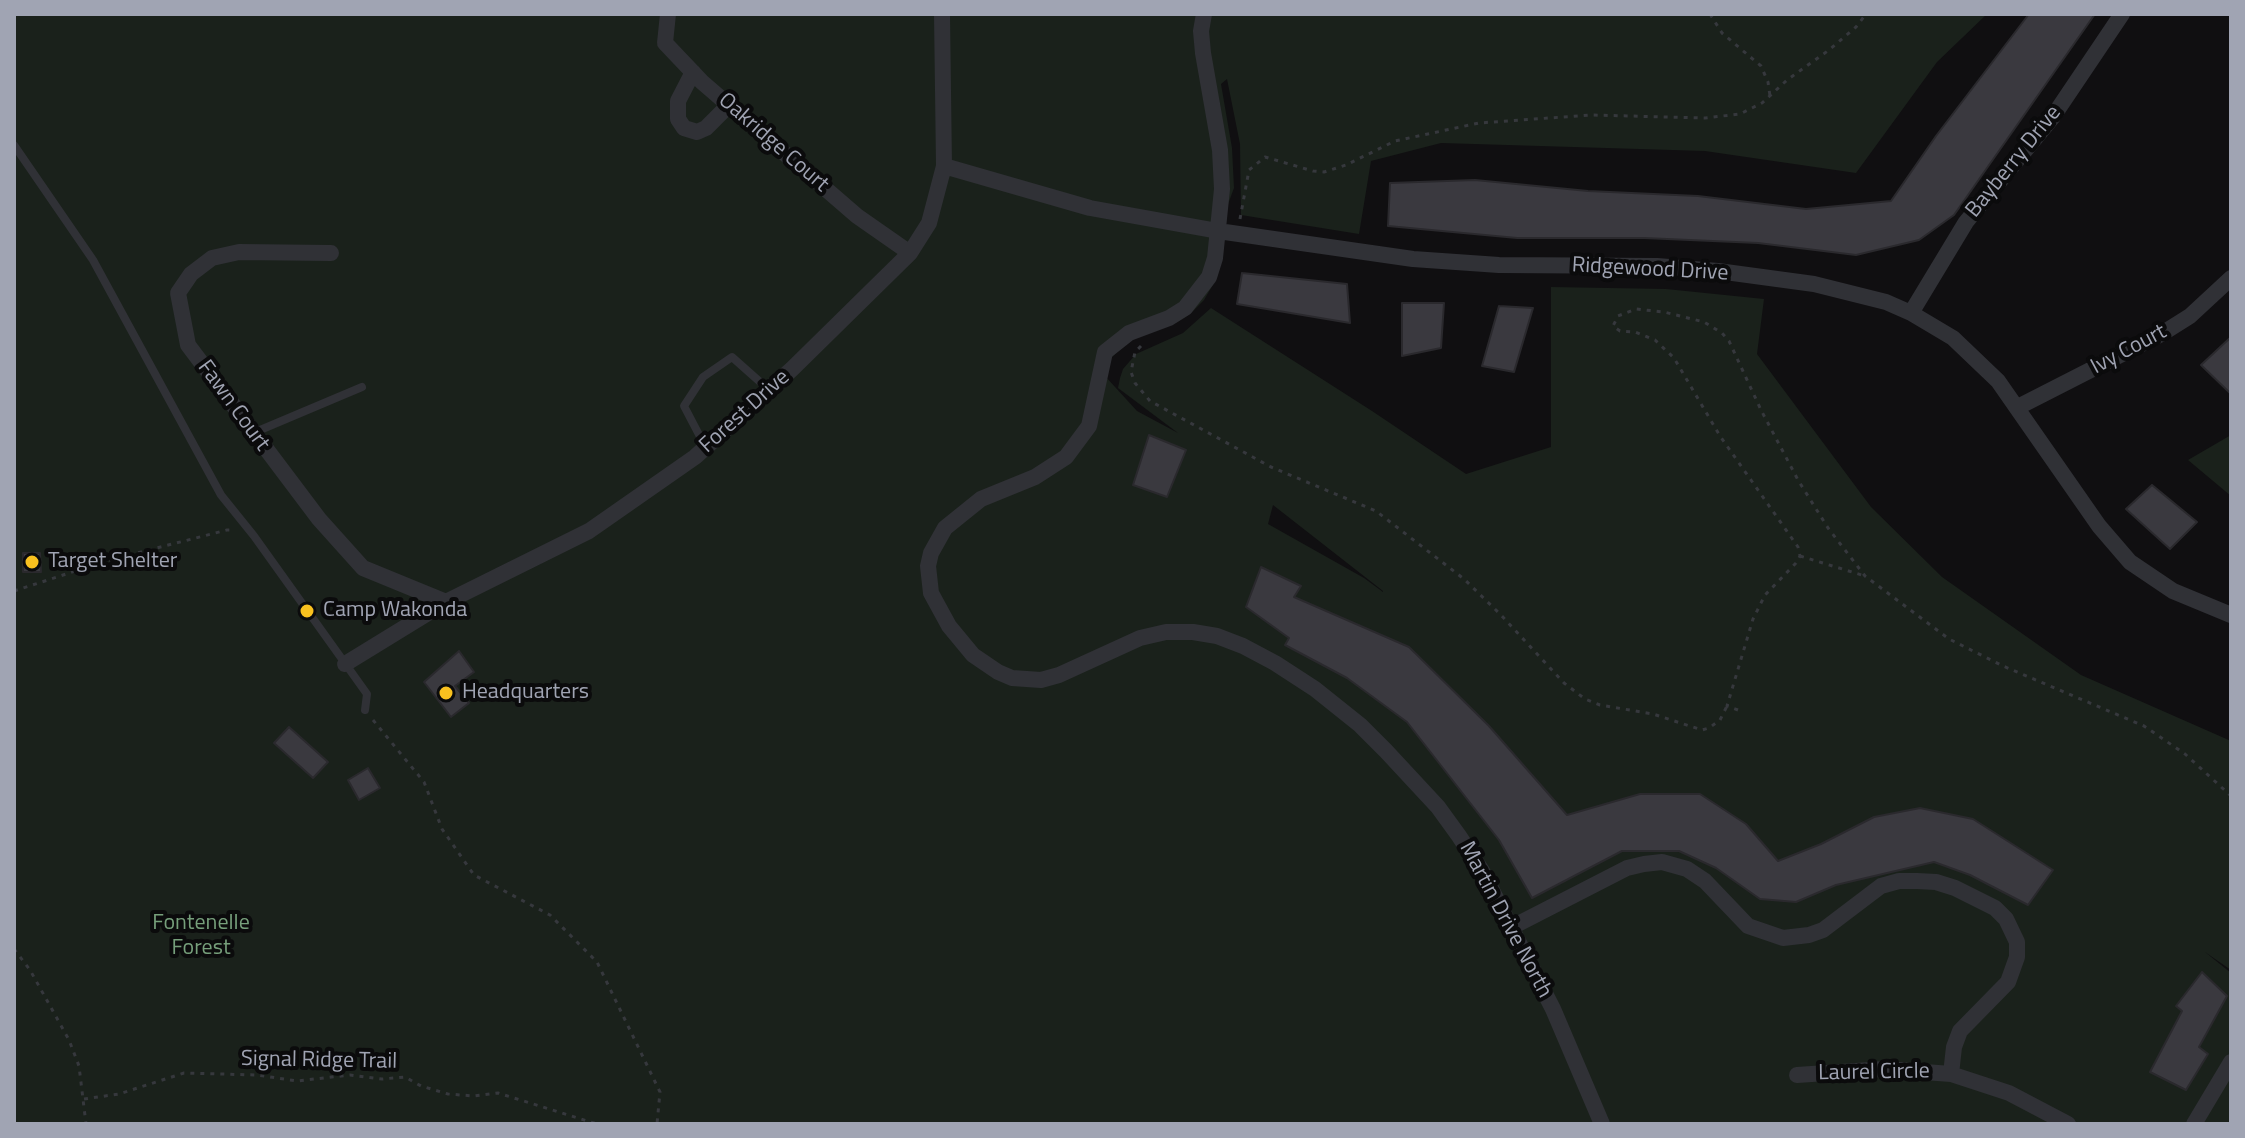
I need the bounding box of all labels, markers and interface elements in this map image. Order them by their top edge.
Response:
street label: Oakridge Court [712,88,834,198]
street label: Bayberry Drive [1961,101,2067,223]
street label: Ridgewood Drive [1571,253,1729,287]
street label: Ivy Court [2087,319,2171,381]
street label: Fawn Court [191,355,275,457]
street label: Forest Drive [694,365,796,459]
place label: Target Shelter [48,549,177,575]
marker: Target Shelter [23,553,41,571]
place label: Camp Wakonda [323,598,467,624]
marker: Camp Wakonda [298,602,316,620]
place label: Headquarters [462,680,589,706]
marker: Headquarters [437,684,455,702]
street label: Martin Drive North [1453,838,1557,1002]
park label: Fontenelle Forest [152,911,250,962]
street label: Signal Ridge Trail [241,1046,397,1076]
street label: Laurel Circle [1818,1059,1930,1087]

